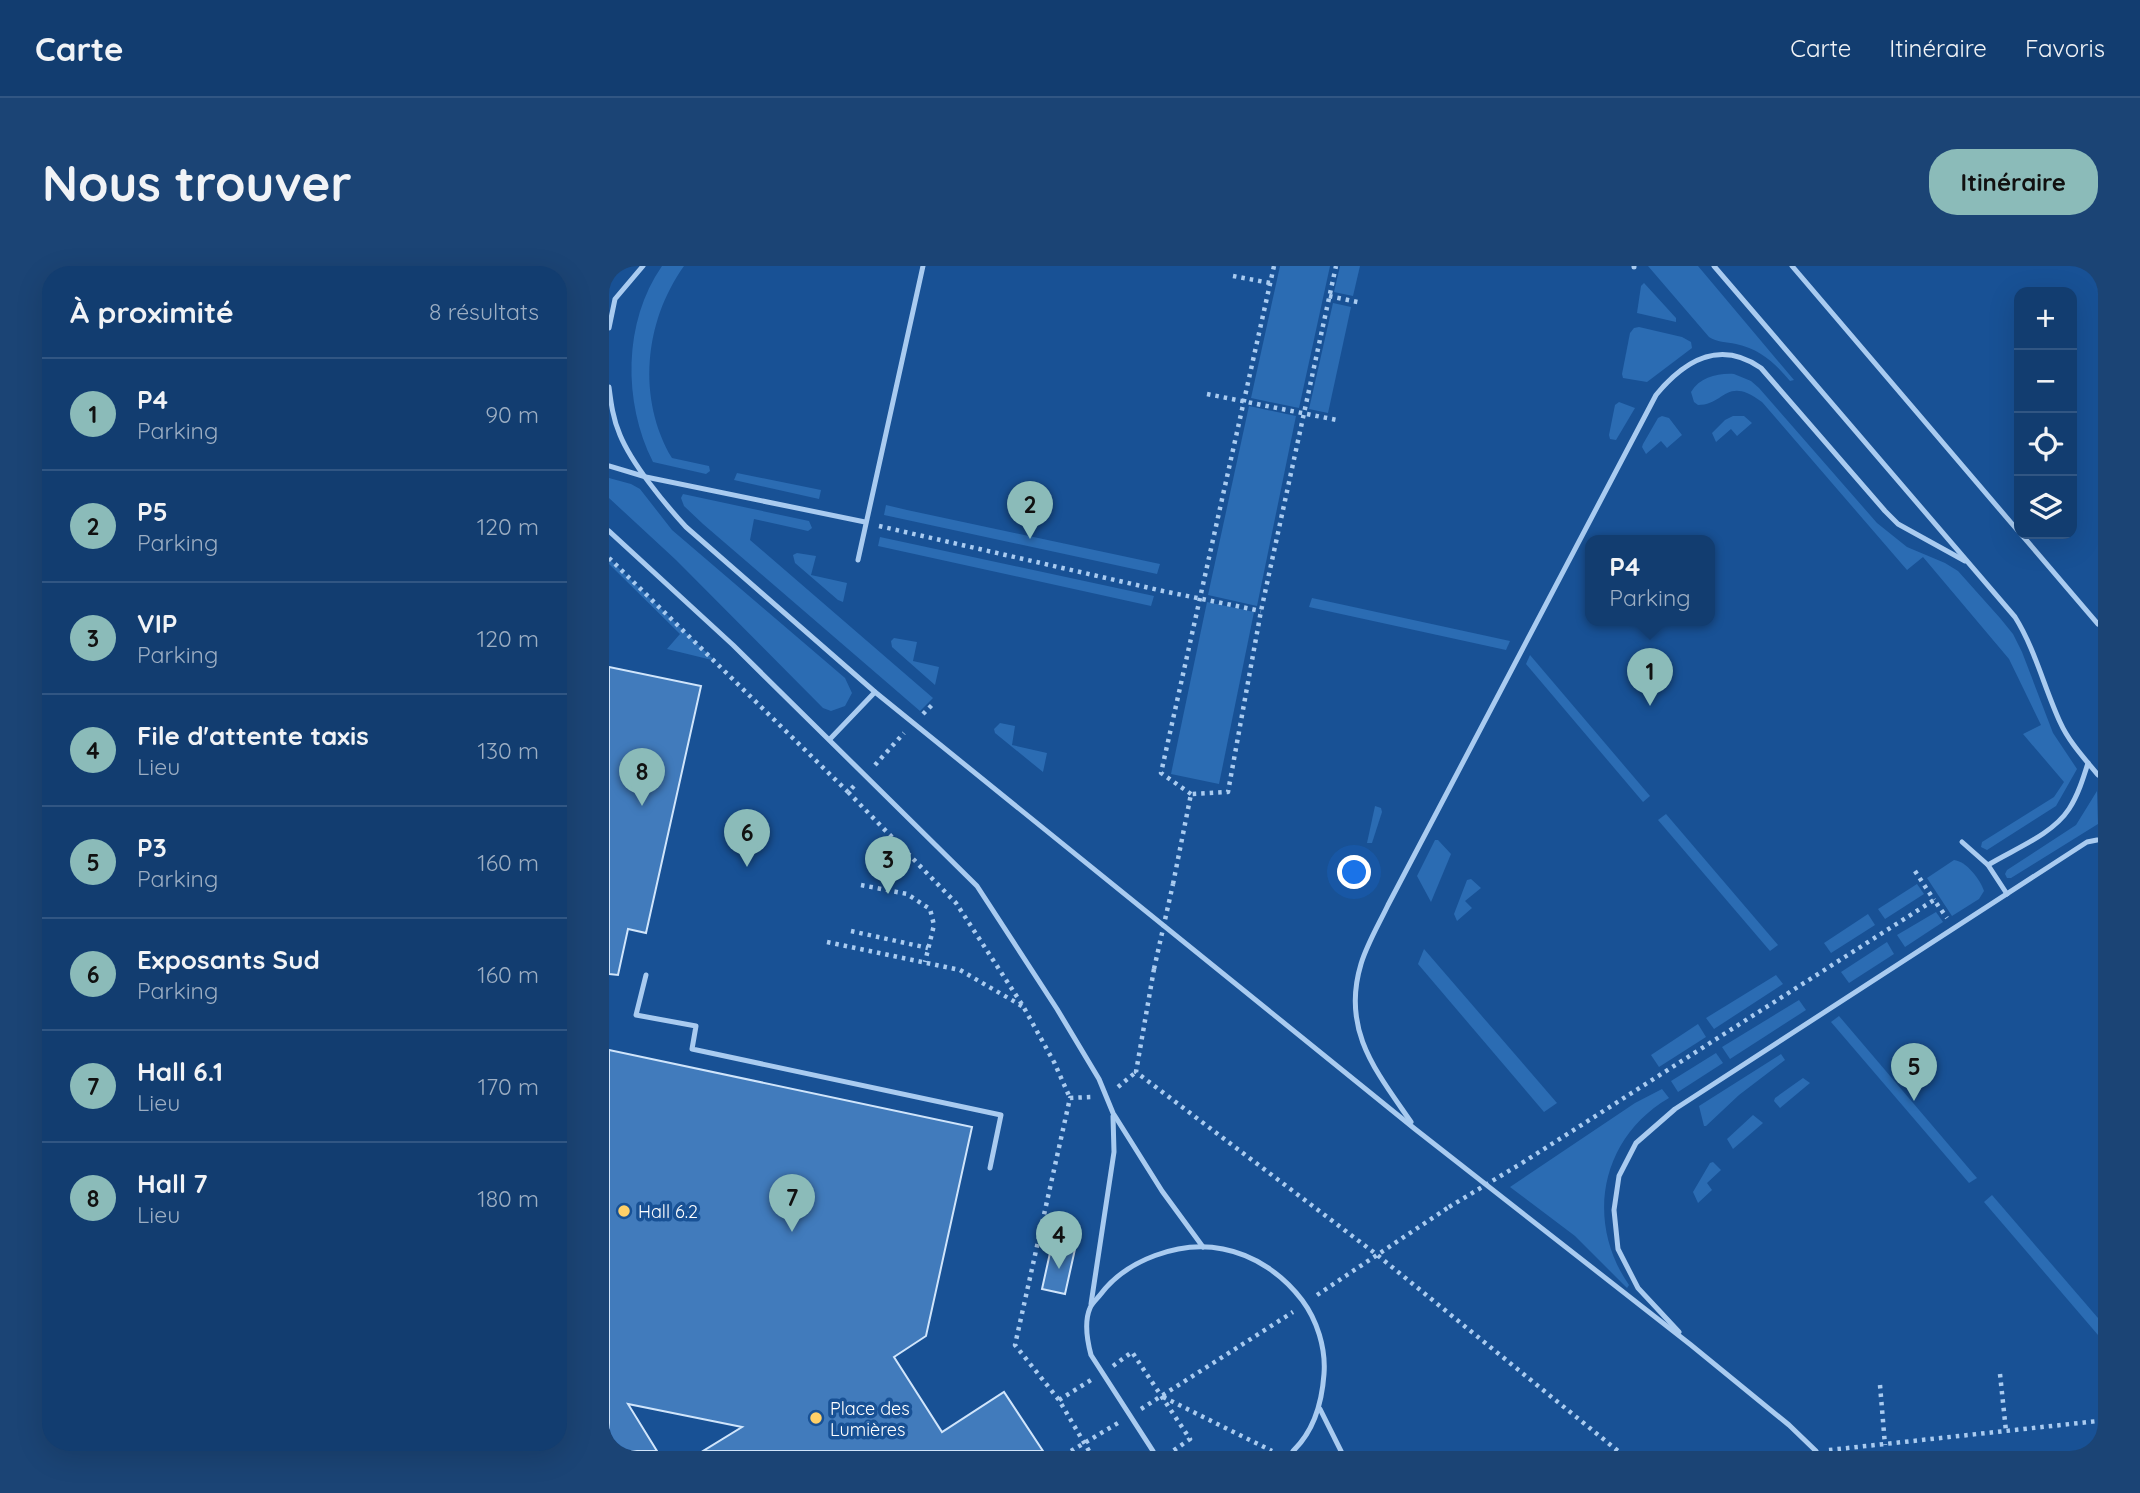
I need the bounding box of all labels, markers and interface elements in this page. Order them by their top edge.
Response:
text: Carte [35,28,124,69]
text: Carte [1790,33,1851,63]
text: Itinéraire [1889,33,1987,63]
text: Favoris [2025,33,2105,63]
button: Itinéraire [1929,149,2098,215]
text: Nous trouver [42,152,352,213]
map controls [2014,287,2077,539]
button: + [2014,287,2077,350]
text: À proximité [70,293,234,331]
text: 8 résultats [429,297,539,326]
button: − [2014,350,2077,413]
text: P4 [137,383,168,416]
text: 1 [89,400,97,429]
text: 90 m [485,400,539,429]
button: locate [2014,413,2077,476]
text: Parking [137,416,218,445]
button: layers [2014,476,2077,539]
pin: 2 [1007,481,1053,539]
text: P5 [137,495,168,528]
text: 2 [86,512,100,541]
text: 120 m [477,512,539,541]
text: Parking [137,528,218,557]
popup [1585,535,1715,626]
text: P4 [1609,550,1640,583]
text: Parking [1609,583,1691,612]
text: VIP [137,607,177,640]
text: 3 [87,624,99,653]
text: 120 m [477,624,539,653]
text: Parking [137,640,218,669]
pin: 1 [1627,648,1673,706]
text: File d'attente taxis [137,719,369,752]
text: 4 [86,736,100,765]
text: 130 m [477,736,539,765]
pin: 8 [619,748,665,806]
text: Lieu [137,752,180,781]
pin: 6 [724,809,770,867]
text: P3 [137,831,167,864]
pin: 3 [865,836,911,894]
text: 5 [86,848,100,877]
text: 160 m [477,848,539,877]
your location [1337,855,1371,889]
text: Parking [137,864,218,893]
text: Exposants Sud [137,943,320,976]
text: 6 [87,960,99,989]
text: 160 m [477,960,539,989]
text: Parking [137,976,218,1005]
pin: 5 [1891,1043,1937,1101]
text: Hall 6.1 [137,1055,223,1088]
text: 7 [87,1072,99,1101]
text: 170 m [478,1072,539,1101]
text: Lieu [137,1088,180,1117]
text: Hall 7 [137,1167,208,1200]
pin: 7 [769,1174,815,1232]
text: 8 [87,1184,99,1213]
text: 180 m [477,1184,539,1213]
text: Lieu [137,1200,180,1229]
place label: Hall 6.2 [638,1200,698,1223]
marker: Hall 6.2 [616,1203,632,1219]
pin: 4 [1036,1211,1082,1269]
place label: Place des Lumières [830,1397,910,1441]
marker: Place des Lumières [808,1410,824,1426]

